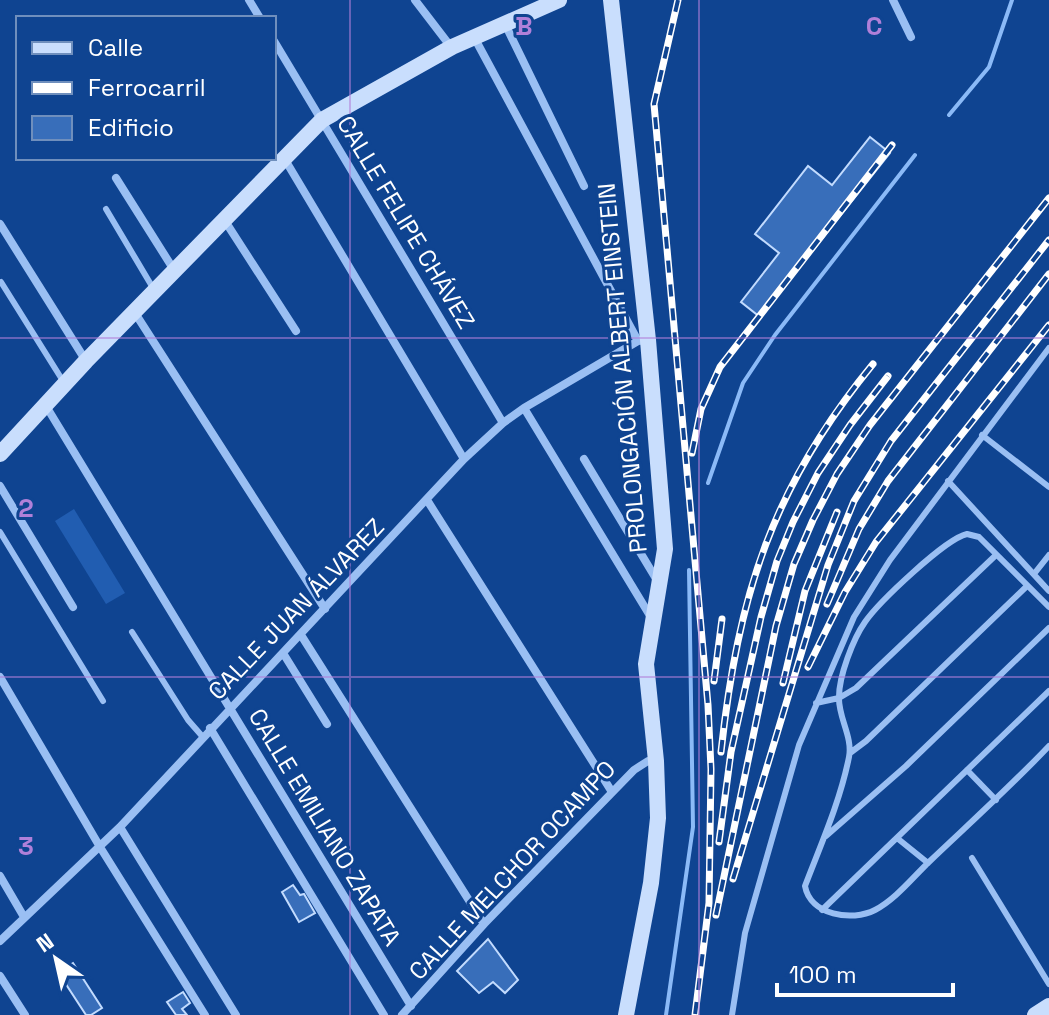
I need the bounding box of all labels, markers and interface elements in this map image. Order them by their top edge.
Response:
text: B [515,9,533,43]
text: C [866,9,882,43]
legend [16,16,276,160]
text: Calle [88,32,143,63]
text: Ferrocarril [88,72,206,103]
street label: CALLE FELIPE CHÁVEZ [330,110,482,334]
text: Edificio [88,112,174,143]
street label: PROLONGACIÓN ALBERT EINSTEIN [590,182,654,554]
text: 2 [18,491,34,525]
street label: CALLE JUAN ÁLVAREZ [201,512,391,706]
street label: CALLE EMILIANO ZAPATA [242,703,408,951]
street label: CALLE MELCHOR OCAMPO [402,754,622,986]
text: 3 [18,829,34,863]
north arrow [16,919,96,999]
text: N [31,927,59,958]
scale bar [777,947,953,997]
text: 100 m [789,959,857,990]

